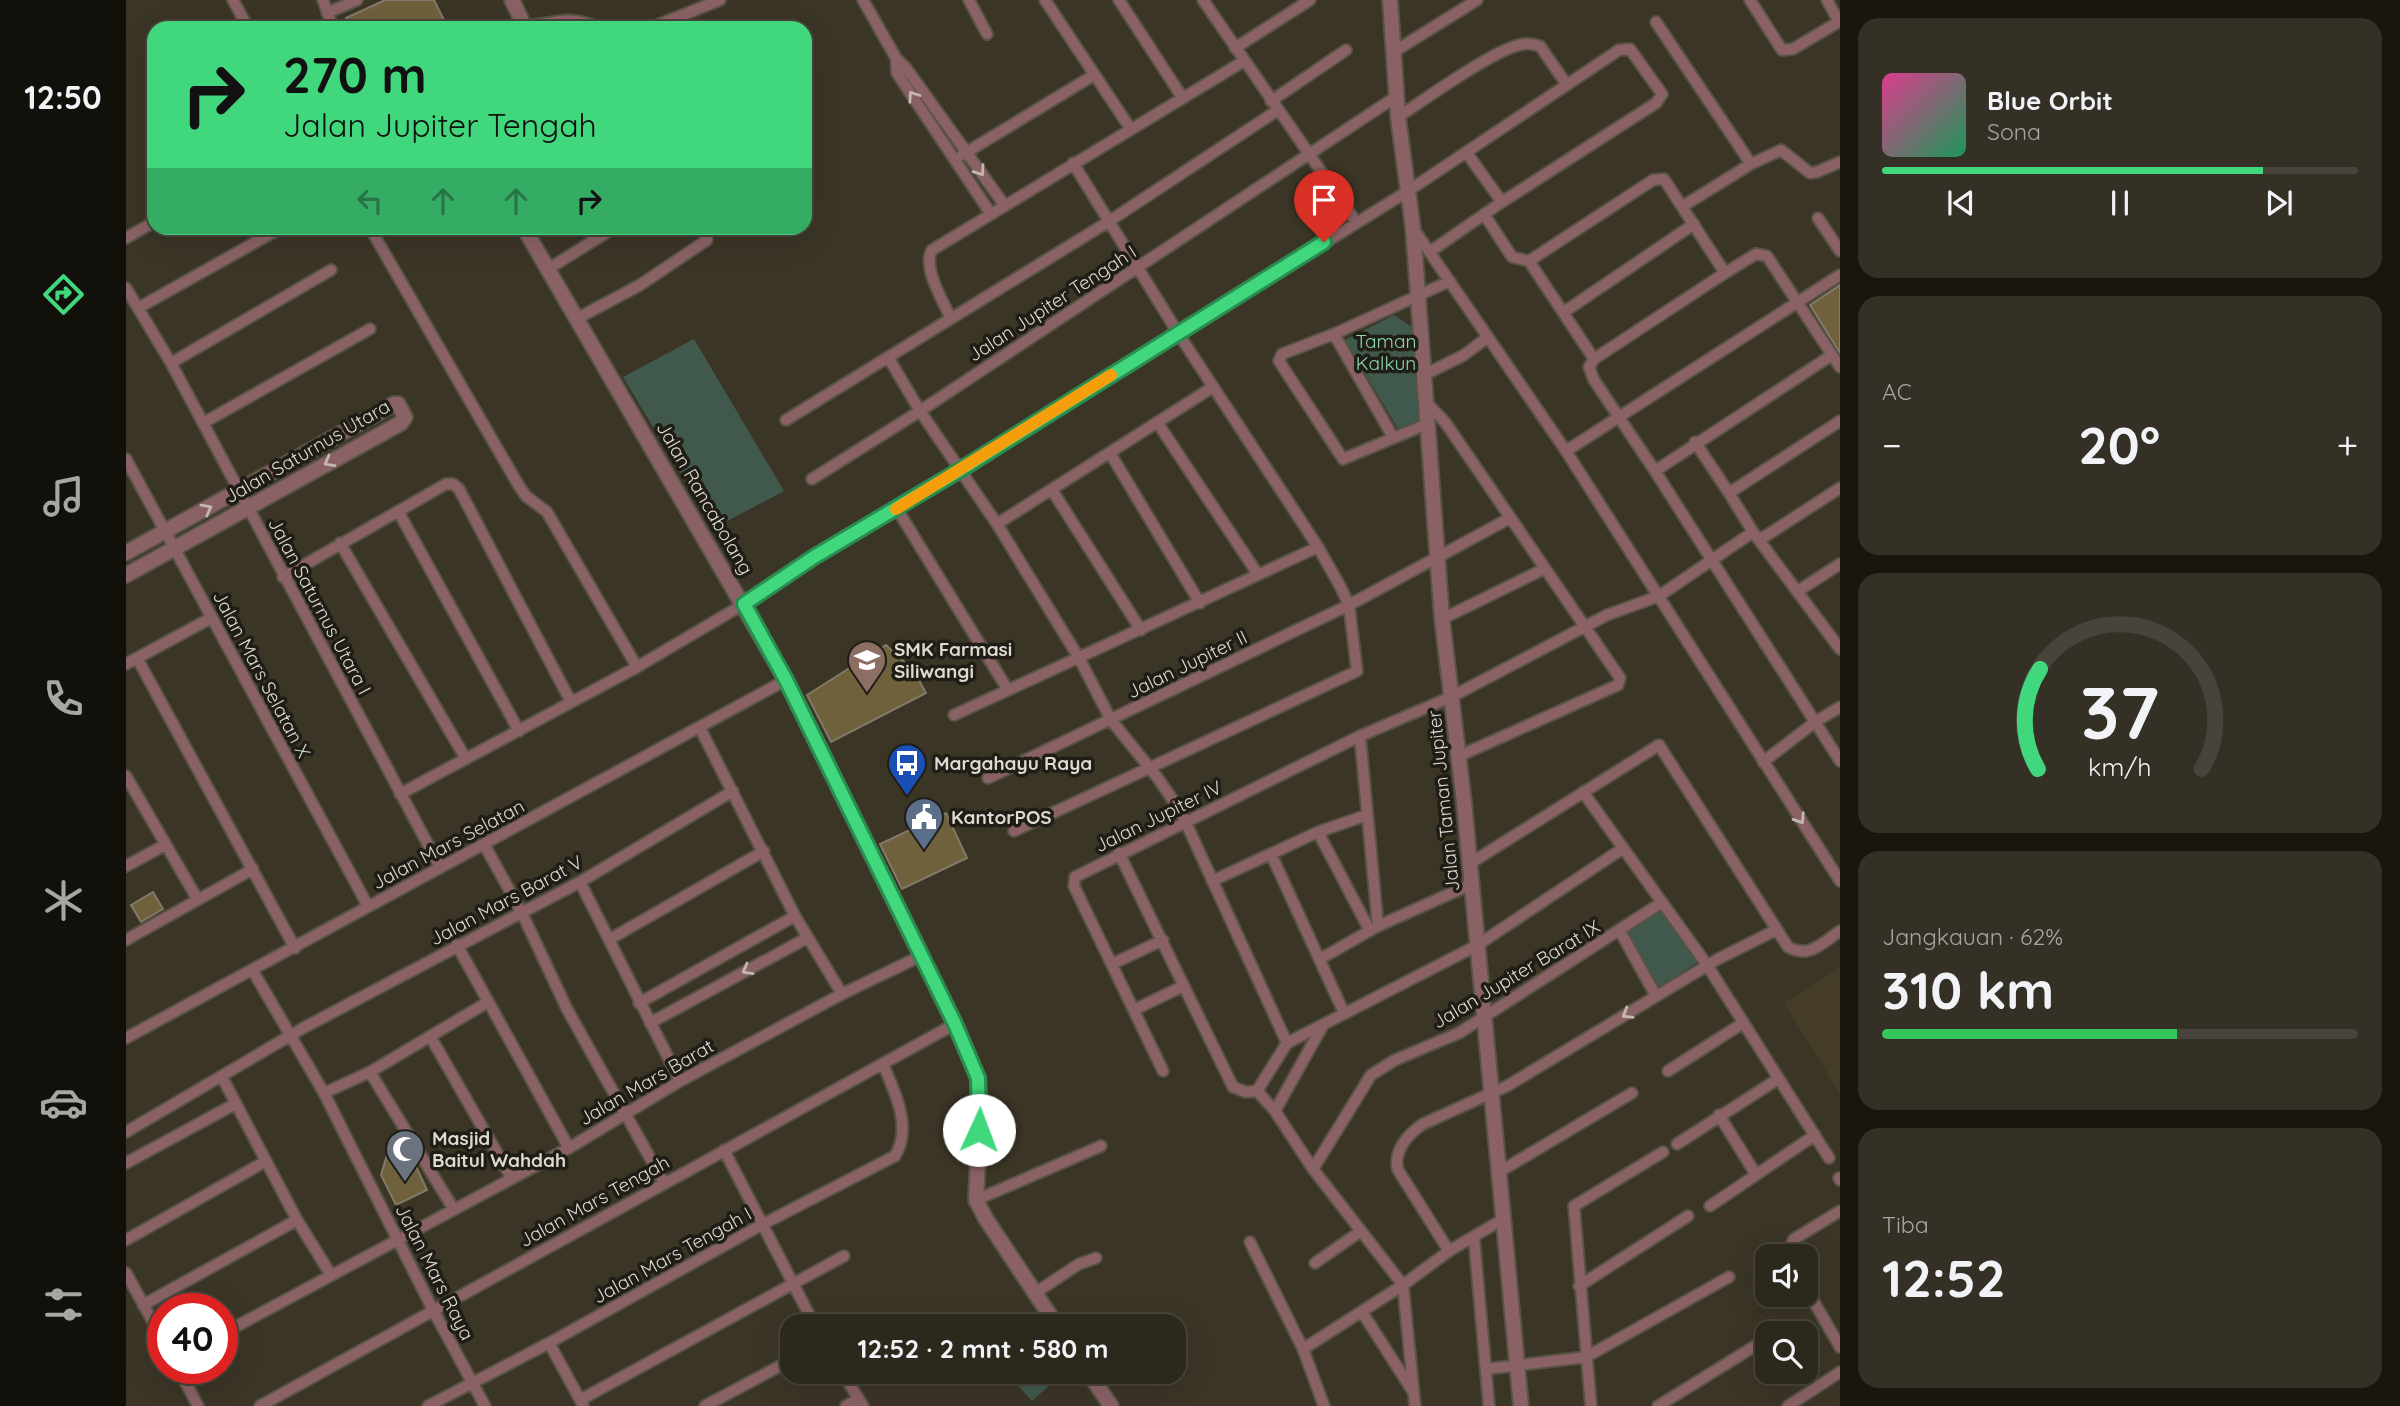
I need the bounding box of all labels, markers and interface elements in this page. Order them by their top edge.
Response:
text: 270 m [283,44,427,105]
icon: right [168,49,259,140]
text: 12:50 [24,77,102,117]
text: Blue Orbit [1987,84,2113,117]
one-way arrow [909,91,921,104]
text: Jalan Jupiter Tengah [283,105,597,145]
text: Sona [1987,117,2041,146]
one-way arrow [972,163,985,176]
pin [1294,170,1354,242]
icon: arrive [1305,181,1343,219]
icon: left [351,182,389,220]
icon: ahead [424,182,462,220]
icon: ahead [497,182,535,220]
icon: right [570,182,608,220]
icon: previous [1942,184,1980,222]
icon: pause [2101,184,2139,222]
icon: next [2260,184,2298,222]
street label: Jalan Jupiter Tengah I [963,240,1141,366]
icon: directions [39,270,88,319]
park label: Taman Kalkun [1356,329,1416,375]
text: AC [1882,377,1912,406]
street label: Jalan Saturnus Utara [220,394,394,508]
text: 20° [2078,412,2160,477]
street label: Jalan Rancabolang [651,417,759,579]
text: − [1882,421,1902,469]
text: + [2337,421,2358,469]
one-way arrow [324,454,336,467]
icon: music [39,472,88,521]
one-way arrow [200,503,213,517]
street label: Jalan Saturnus Utara I [263,513,377,699]
street label: Jalan Mars Selatan X [208,586,316,762]
street label: Jalan Jupiter II [1123,625,1251,703]
place label: SMK Farmasi Siliwangi [894,637,1012,683]
school or university icon: SMK Farmasi Siliwangi [846,639,888,694]
text: 37 [2080,666,2160,757]
icon: phone [39,674,88,723]
street label: Jalan Taman Jupiter [1421,708,1464,893]
bus stop icon: Margahayu Raya [886,742,928,797]
place label: Margahayu Raya [934,751,1092,775]
text: km/h [2088,751,2152,782]
street label: Jalan Jupiter IV [1090,775,1226,857]
street label: Jalan Mars Selatan [368,794,528,894]
public building icon: KantorPOS [903,796,945,851]
place label: KantorPOS [951,805,1052,829]
one-way arrow [1792,811,1804,824]
street label: Jalan Mars Barat V [425,850,587,950]
icon: climate [39,876,88,925]
street label: Jalan Jupiter Barat IX [1428,914,1604,1034]
text: Jangkauan · 62% [1882,922,2063,951]
text: 310 km [1882,957,2054,1022]
one-way arrow [742,962,755,975]
one-way arrow [1622,1005,1635,1018]
street label: Jalan Mars Barat [574,1034,718,1130]
icon: car [39,1078,88,1127]
position arrow [942,1093,1016,1167]
place label: Masjid Baitul Wahdah [432,1126,566,1172]
mosque icon: Masjid Baitul Wahdah [384,1128,426,1183]
street label: Jalan Mars Tengah [515,1150,673,1252]
street label: Jalan Mars Raya [390,1200,480,1344]
street label: Jalan Mars Tengah I [588,1201,756,1309]
text: Tiba [1882,1210,1929,1239]
map controls [1755,1244,1818,1384]
button: sound [1755,1244,1818,1307]
text: 12:52 [1882,1245,2006,1310]
icon: filters [39,1280,88,1329]
speed limit sign: 40 [147,1293,238,1384]
button: search [1755,1321,1818,1384]
text: 12:52 · 2 mnt · 580 m [857,1332,1109,1365]

